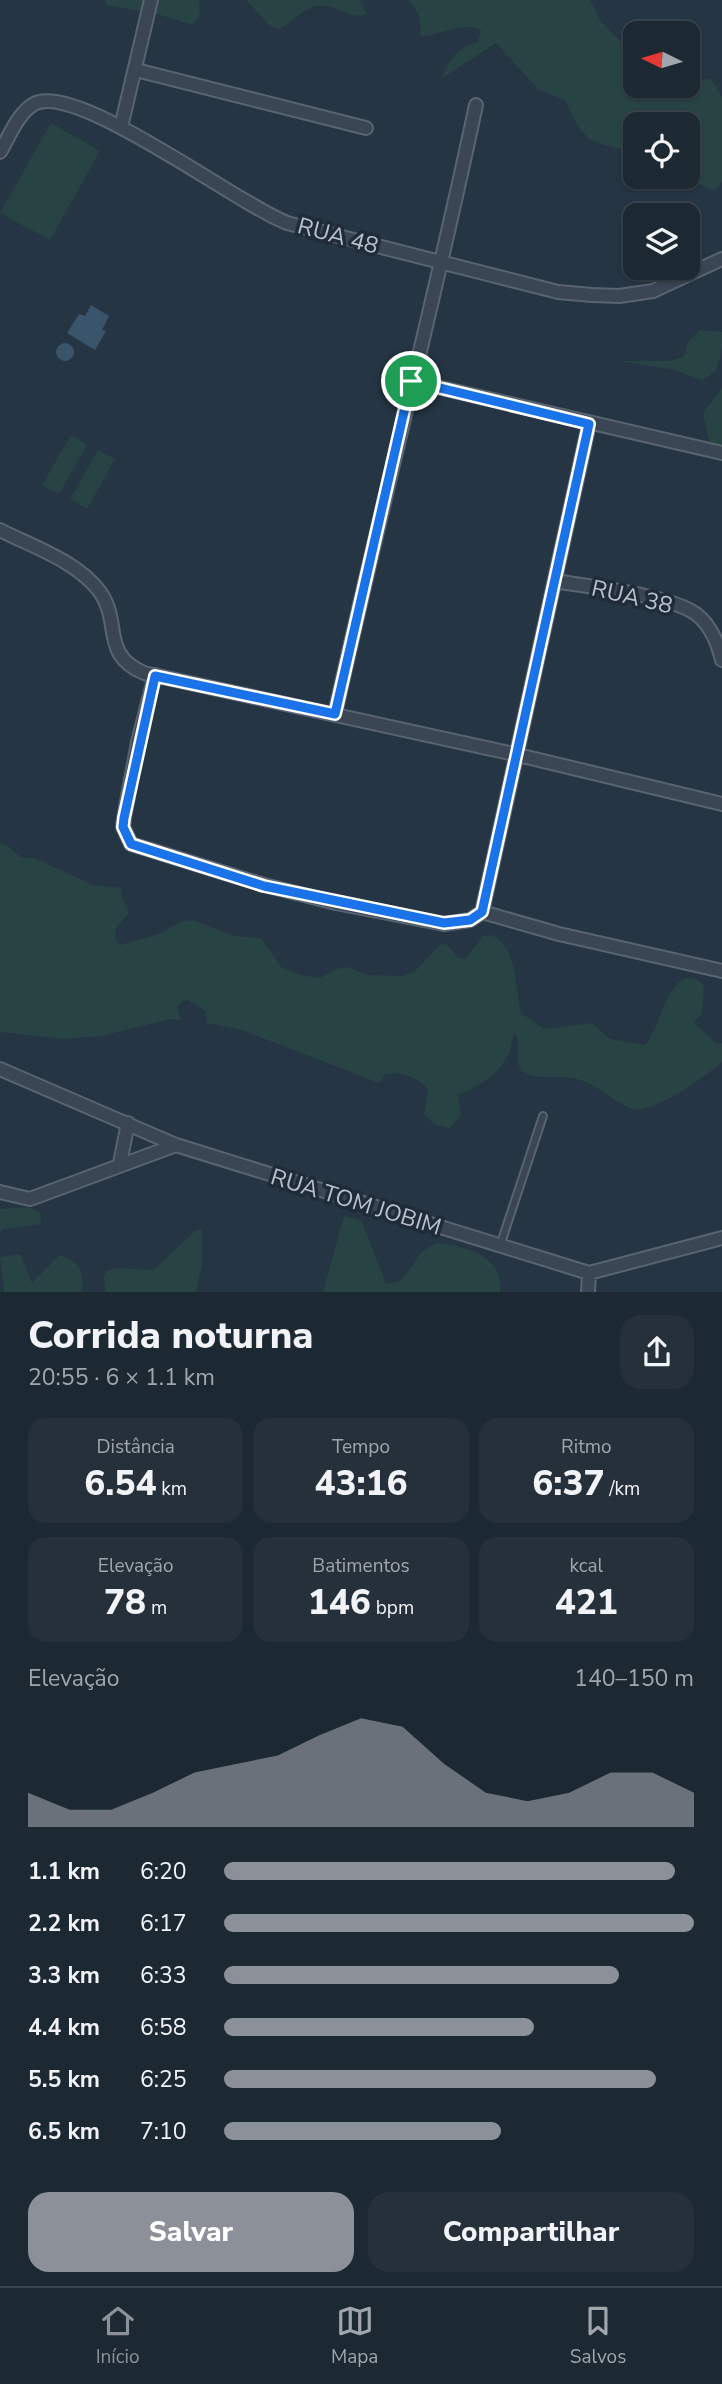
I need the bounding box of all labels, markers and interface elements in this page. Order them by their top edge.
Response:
north arrow [623,21,700,98]
map controls [623,21,700,280]
button: locate [623,112,700,189]
button: layers [623,203,700,280]
street label: RUA 48 [294,210,382,262]
pin [381,351,441,411]
icon: arrive [392,362,430,400]
street label: RUA 38 [588,573,676,621]
street label: RUA TOM JOBIM [267,1161,445,1243]
text: Corrida noturna [28,1310,313,1361]
button: share [620,1315,694,1389]
text: 20:55 · 6 × 1.1 km [28,1362,215,1393]
text: Distância [96,1434,175,1460]
text: Tempo [332,1434,390,1460]
text: Ritmo [561,1434,612,1460]
text: 6.54 [84,1460,156,1507]
text: 43:16 [314,1460,408,1507]
text: 6:37 [532,1460,604,1507]
text: km [156,1476,187,1502]
text: /km [604,1476,640,1502]
text: Elevação [98,1553,173,1579]
text: Batimentos [312,1553,410,1579]
text: kcal [569,1553,603,1579]
text: 78 [104,1579,146,1626]
text: 146 [308,1579,371,1626]
text: 421 [555,1579,618,1626]
text: m [146,1595,167,1621]
text: bpm [371,1595,414,1621]
text: Elevação [28,1663,120,1694]
text: 140–150 m [574,1663,694,1694]
text: 1.1 km [28,1856,100,1887]
text: 6:20 [140,1856,187,1887]
text: 2.2 km [28,1908,100,1939]
text: 6:17 [140,1908,187,1939]
text: 3.3 km [28,1960,100,1991]
text: 6:33 [140,1960,187,1991]
text: 4.4 km [28,2012,100,2043]
text: 6:58 [140,2012,187,2043]
text: 5.5 km [28,2064,100,2095]
text: 6:25 [140,2064,187,2095]
text: 6.5 km [28,2116,100,2147]
text: 7:10 [140,2116,187,2147]
button: Salvar [28,2192,354,2272]
button: Compartilhar [368,2192,694,2272]
tab: Início [96,2302,140,2370]
tab: Mapa [331,2302,378,2370]
tab: Salvos [570,2302,626,2370]

